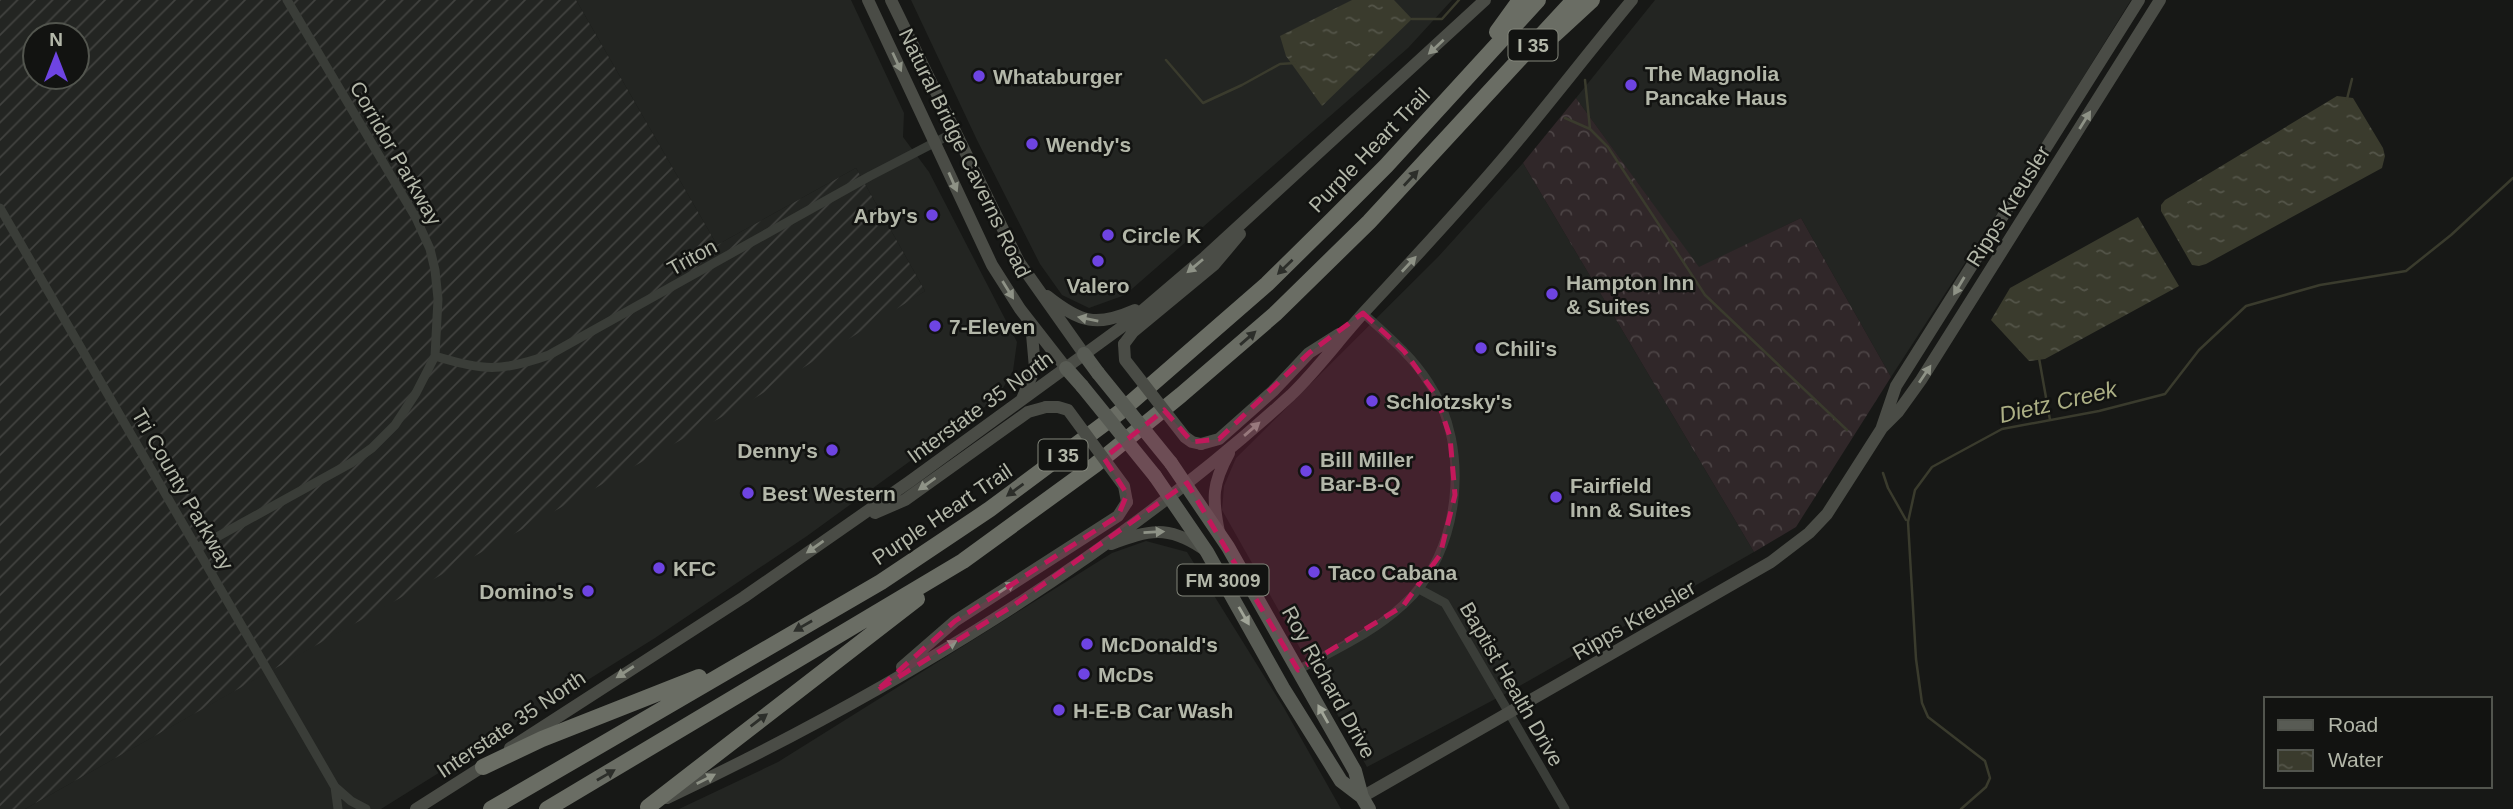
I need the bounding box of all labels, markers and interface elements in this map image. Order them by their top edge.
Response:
north arrow [21,21,91,91]
street label: Natural Bridge Caverns Road [895,25,1035,281]
text: N [49,29,63,50]
road number: I 35 [1508,30,1558,60]
one-way arrow [1427,39,1445,55]
one-way arrow [891,52,903,72]
place label: The Magnolia Pancake Haus [1645,62,1787,109]
place label: Whataburger [993,65,1123,88]
marker: Whataburger [971,68,987,84]
street label: Corridor Parkway [345,77,447,229]
marker: The Magnolia Pancake Haus [1623,77,1639,93]
street label: Purple Heart Trail [1304,83,1434,217]
one-way arrow [2079,110,2092,129]
place label: Wendy's [1046,133,1131,156]
marker: Wendy's [1024,136,1040,152]
street label: Ripps Kreusler [1962,142,2054,270]
one-way arrow [1402,170,1418,187]
one-way arrow [947,172,959,192]
place label: Arby's [853,204,918,227]
marker: Arby's [924,207,940,223]
place label: Circle K [1122,224,1201,247]
marker: Circle K [1100,227,1116,243]
street label: Triton [663,234,721,280]
marker: Valero [1090,253,1106,269]
one-way arrow [1400,256,1416,273]
one-way arrow [1186,258,1204,274]
one-way arrow [1277,258,1293,275]
place label: Hampton Inn & Suites [1566,271,1694,318]
place label: Valero [1066,274,1130,297]
one-way arrow [1952,276,1965,295]
one-way arrow [1001,281,1014,300]
marker: Hampton Inn & Suites [1544,286,1560,302]
one-way arrow [1077,313,1099,324]
place label: 7-Eleven [949,315,1035,338]
marker: 7-Eleven [927,318,943,334]
one-way arrow [1240,331,1257,346]
place label: Chili's [1495,337,1557,360]
marker: Chili's [1473,340,1489,356]
street label: Interstate 35 North [903,347,1057,467]
one-way arrow [1918,365,1931,384]
water label: Dietz Creek [1997,375,2121,428]
place label: Schlotzsky's [1386,390,1512,413]
marker: Schlotzsky's [1364,393,1380,409]
street label: Tri County Parkway [127,404,239,574]
one-way arrow [1243,421,1261,437]
place label: Denny's [737,439,818,462]
road number: I 35 [1038,440,1088,470]
marker: Denny's [824,442,840,458]
place label: Bill Miller Bar-B-Q [1320,448,1413,495]
street label: Purple Heart Trail [868,459,1016,569]
marker: Bill Miller Bar-B-Q [1298,463,1314,479]
place label: Fairfield Inn & Suites [1570,474,1691,521]
one-way arrow [918,476,936,490]
place label: Best Western [762,482,896,505]
one-way arrow [1007,483,1025,498]
marker: Best Western [740,485,756,501]
marker: Fairfield Inn & Suites [1548,489,1564,505]
one-way arrow [1143,527,1165,538]
one-way arrow [806,539,824,553]
place label: KFC [673,557,716,580]
marker: KFC [651,560,667,576]
place label: Taco Cabana [1328,561,1457,584]
marker: Taco Cabana [1306,564,1322,580]
road number: FM 3009 [1178,565,1268,596]
street label: Ripps Kreusler [1569,576,1699,664]
place label: Domino's [479,580,574,603]
one-way arrow [996,582,1016,595]
marker: Domino's [580,583,596,599]
street label: Baptist Health Drive [1456,598,1568,770]
street label: Roy Richard Drive [1278,602,1380,762]
one-way arrow [1238,606,1250,625]
one-way arrow [794,620,813,632]
place label: McDonald's [1101,633,1218,656]
marker: McDonald's [1079,636,1095,652]
one-way arrow [938,640,957,653]
place label: McDs [1098,663,1154,686]
one-way arrow [616,665,635,678]
street label: Interstate 35 North [432,666,590,782]
marker: McDs [1076,666,1092,682]
legend [2264,697,2492,788]
place label: H-E-B Car Wash [1073,699,1233,722]
marker: H-E-B Car Wash [1051,702,1067,718]
one-way arrow [1317,704,1329,724]
one-way arrow [750,712,768,727]
text: Road [2328,713,2378,736]
text: Water [2328,748,2383,771]
one-way arrow [597,769,616,781]
one-way arrow [696,774,716,785]

